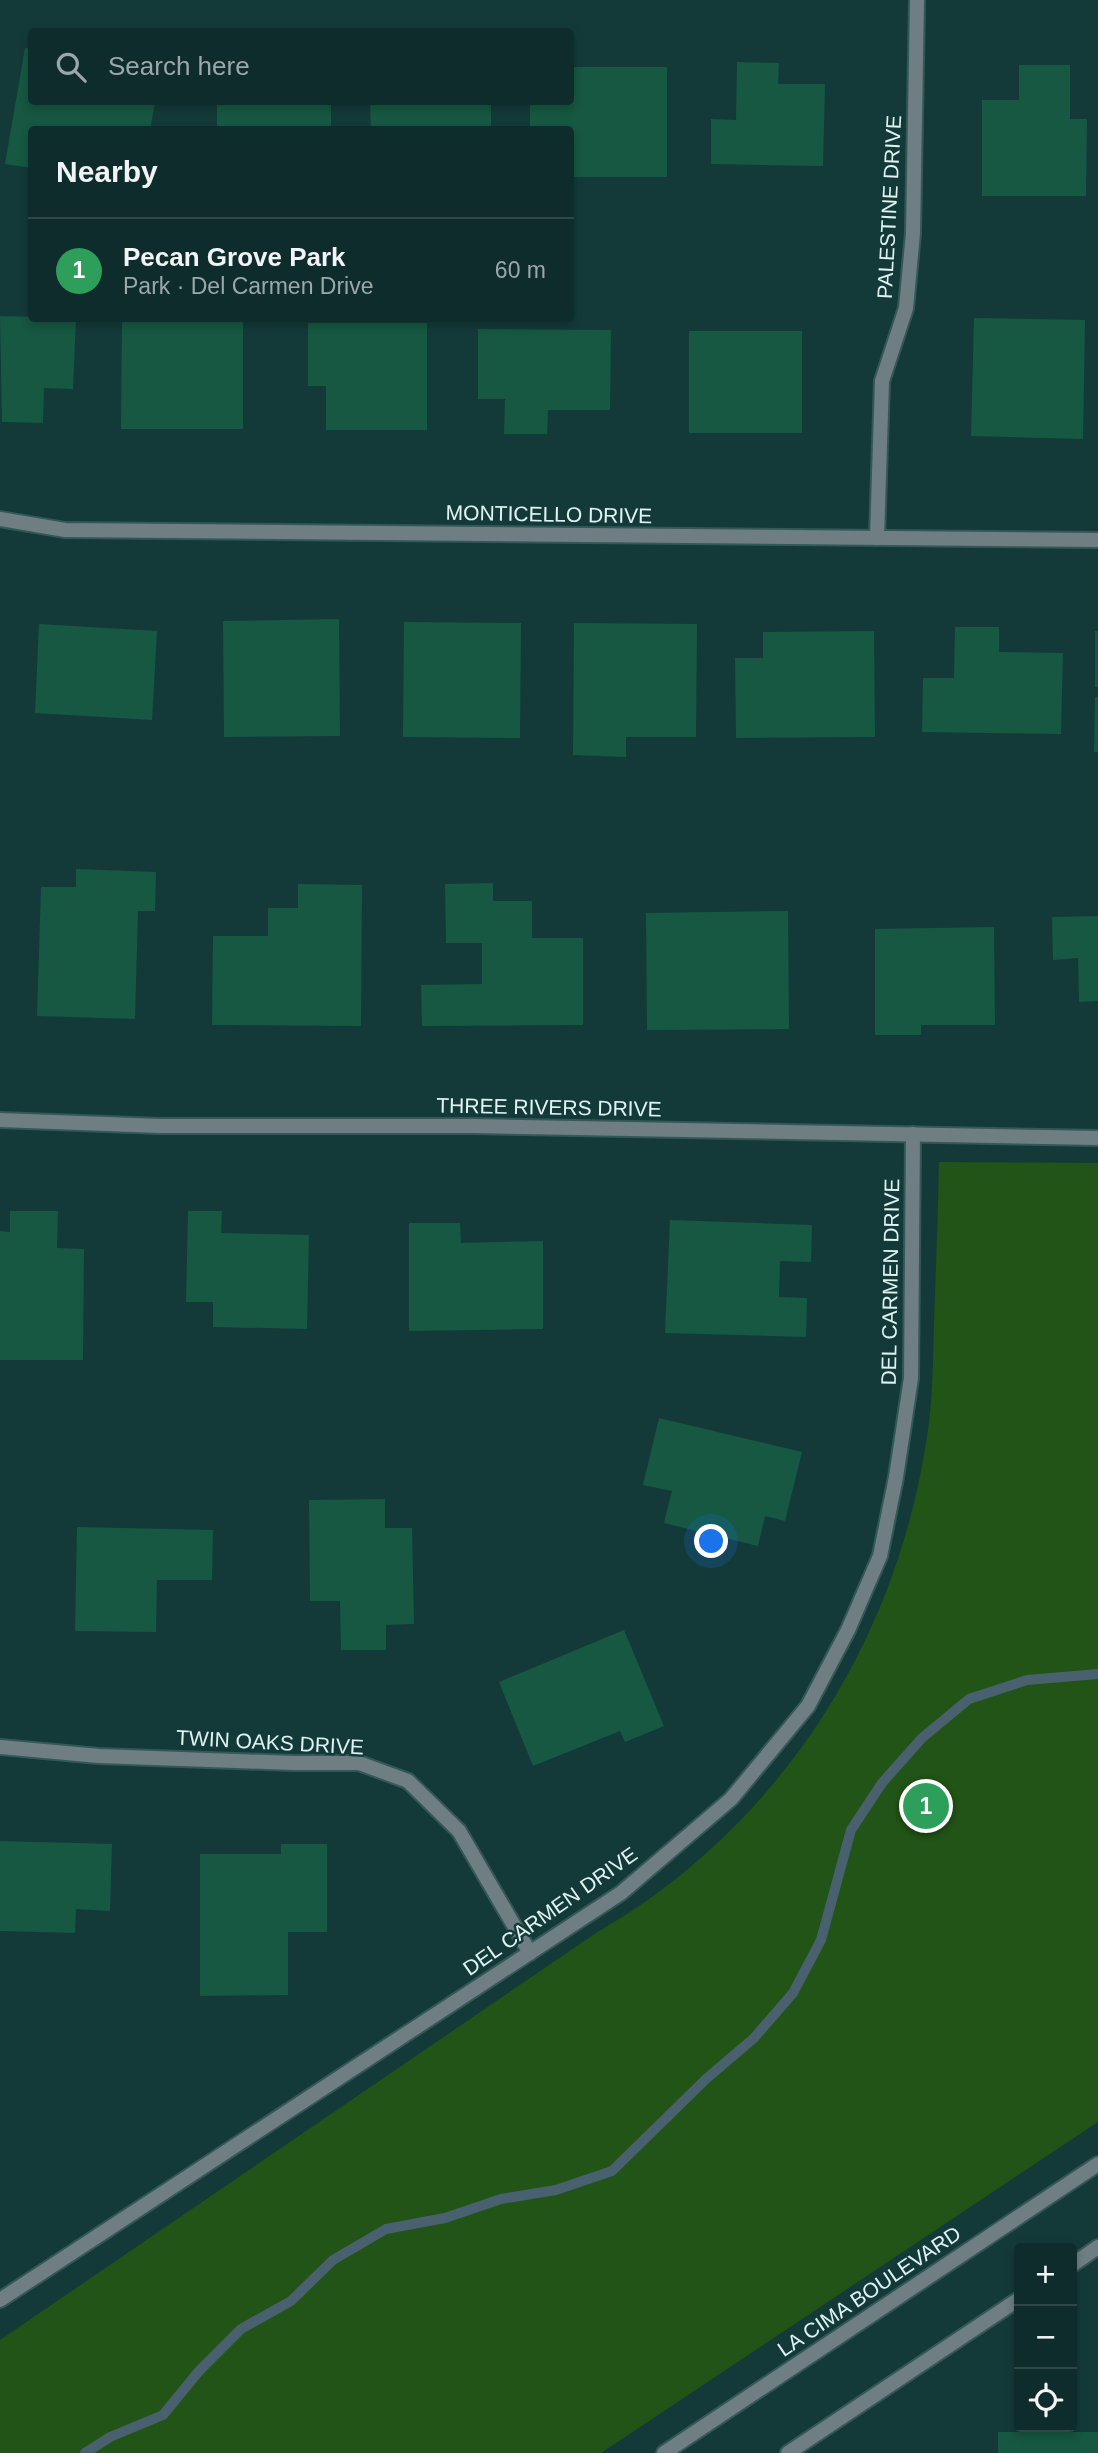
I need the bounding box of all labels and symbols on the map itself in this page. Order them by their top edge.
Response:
street label: PALESTINE DRIVE [873,115,905,299]
street label: MONTICELLO DRIVE [446,501,652,527]
street label: THREE RIVERS DRIVE [436,1094,662,1120]
street label: DEL CARMEN DRIVE [877,1178,903,1386]
your location [694,1524,728,1558]
street label: TWIN OAKS DRIVE [176,1726,364,1758]
pin: 1 [903,1780,949,1832]
street label: DEL CARMEN DRIVE [459,1842,641,1980]
street label: LA CIMA BOULEVARD [773,2221,965,2361]

